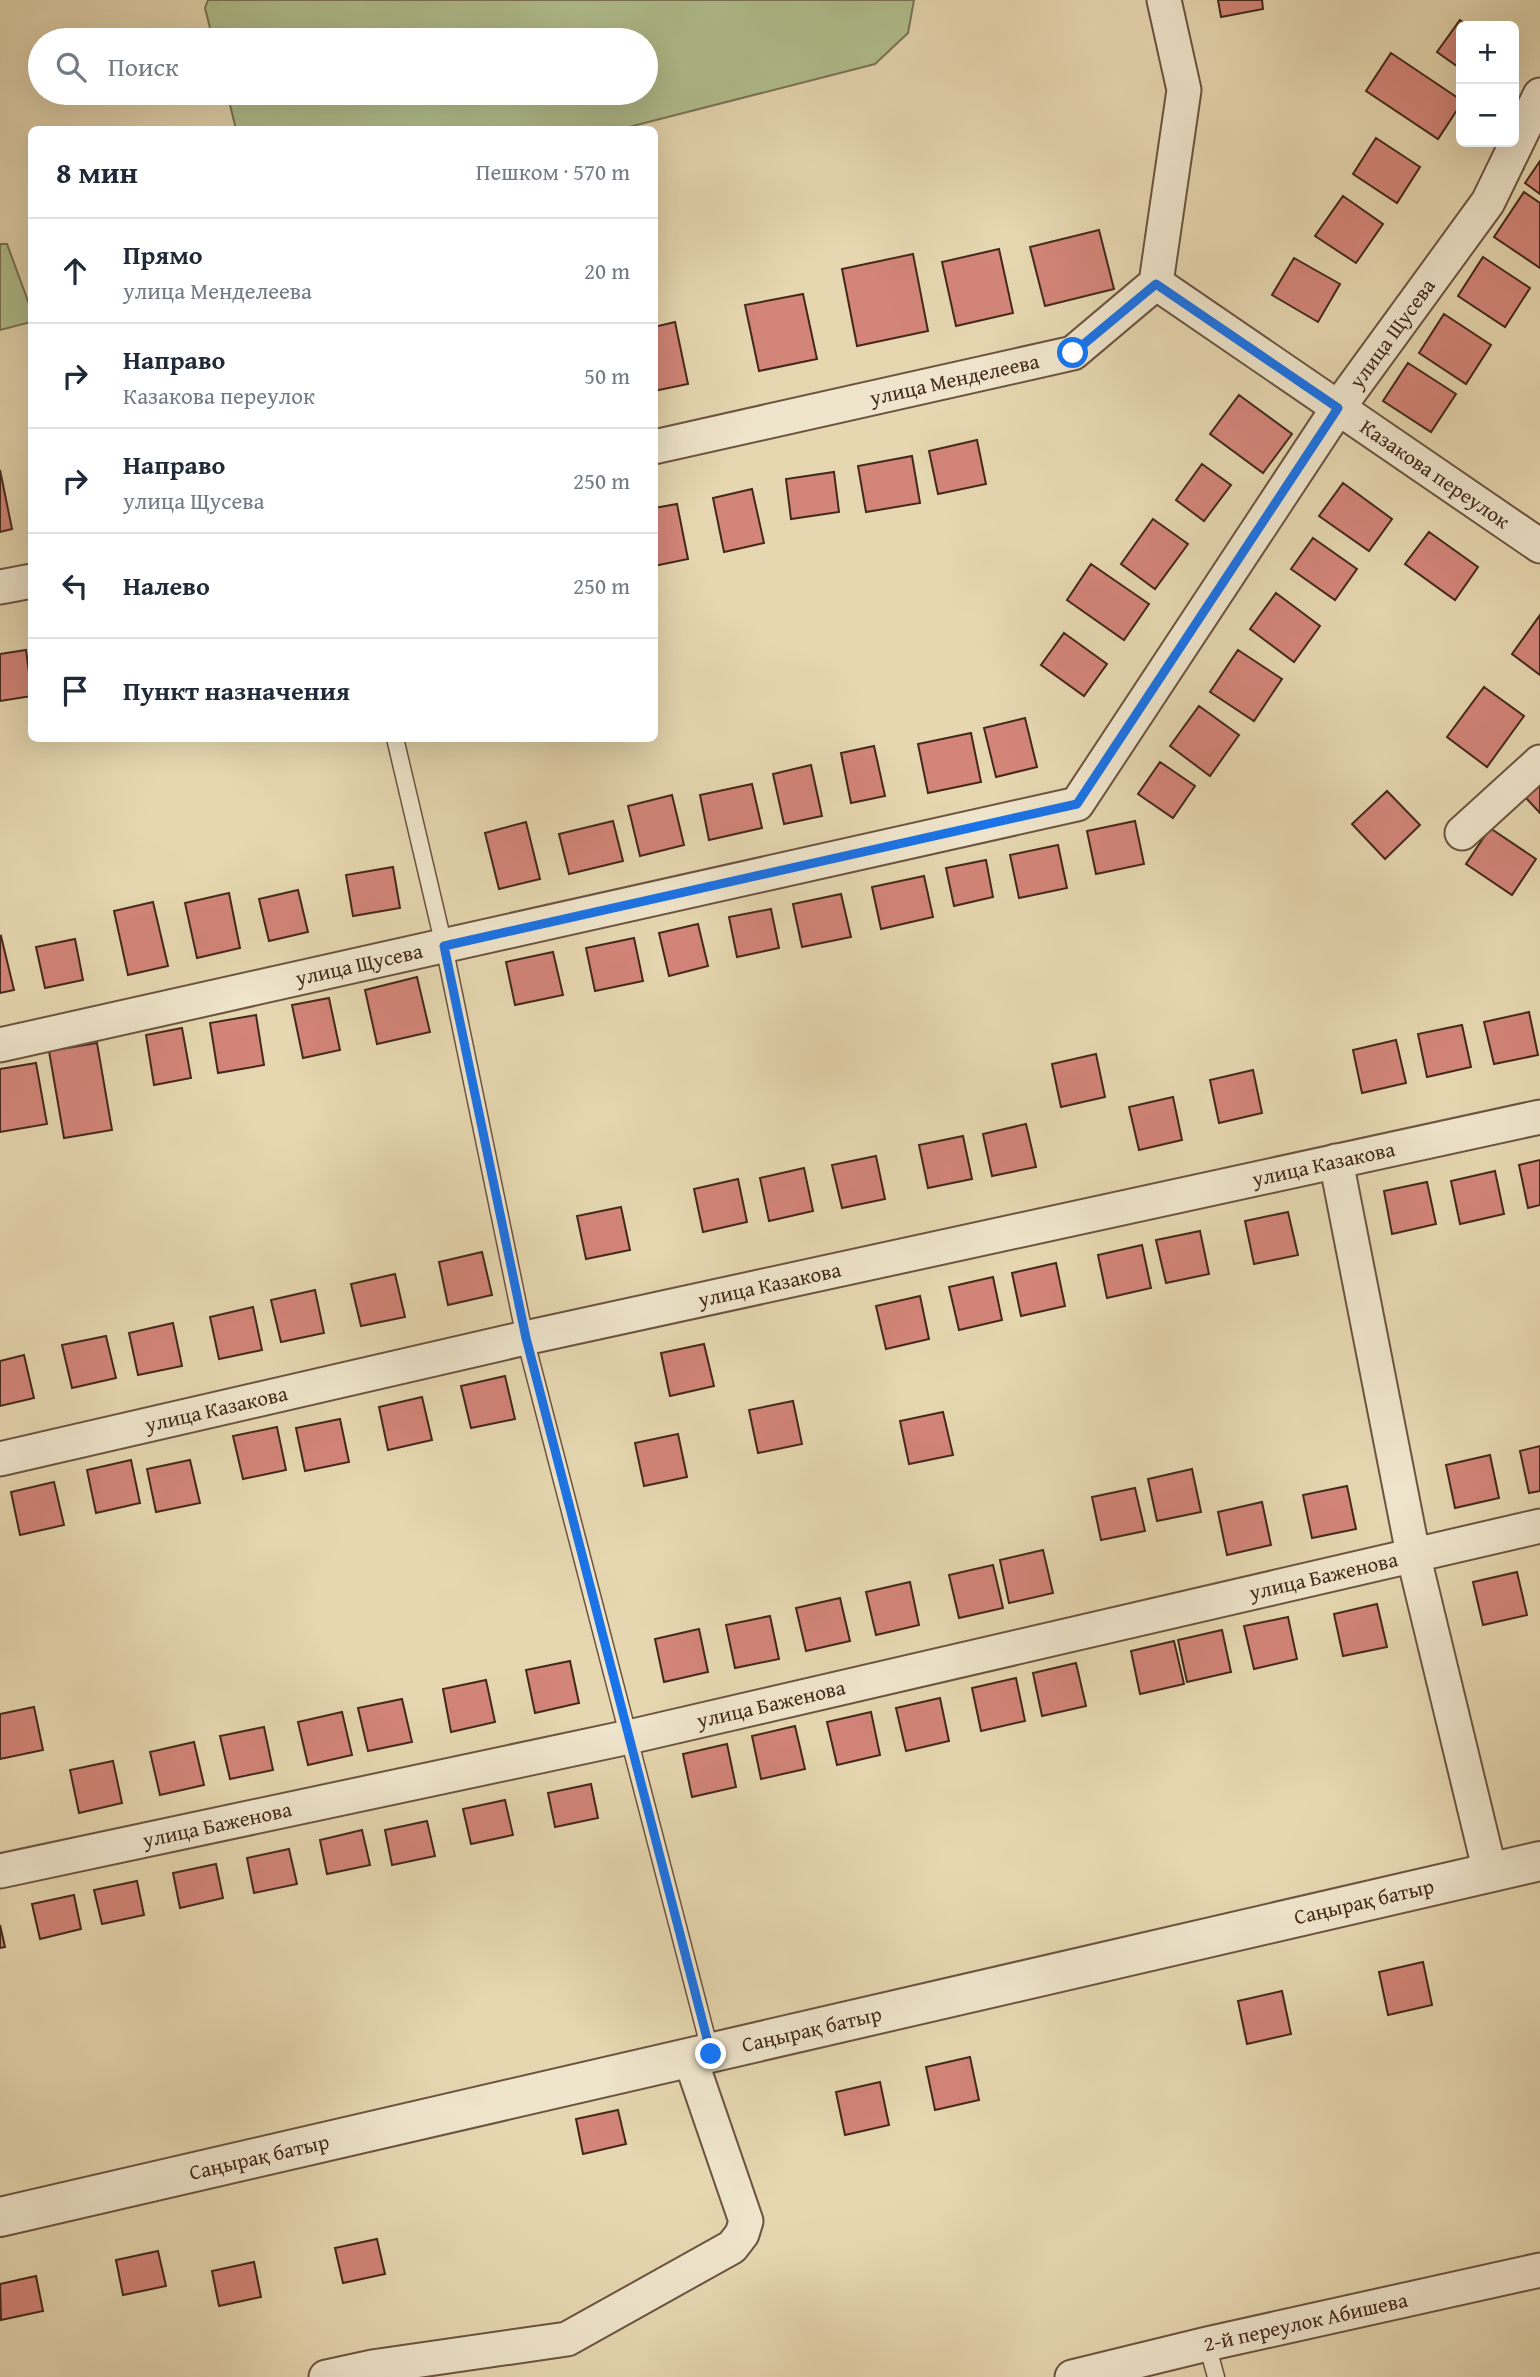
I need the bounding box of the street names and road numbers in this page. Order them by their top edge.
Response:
street label: улица Щусева [1341,272,1442,395]
street label: улица Менделеева [866,345,1042,413]
street label: Казакова переулок [1354,411,1516,536]
street label: улица Щусева [292,935,425,994]
street label: улица Казакова [1248,1133,1398,1194]
street label: улица Казакова [694,1254,844,1315]
street label: улица Казакова [141,1377,291,1440]
street label: улица Баженова [1245,1543,1401,1608]
street label: улица Баженова [693,1671,848,1736]
street label: улица Баженова [139,1793,294,1855]
street label: Саңырақ батыр [1291,1870,1437,1932]
street label: Саңырақ батыр [738,1998,885,2060]
street label: Саңырақ батыр [186,2125,332,2188]
street label: 2-й переулок Абишева [1201,2284,1410,2359]

